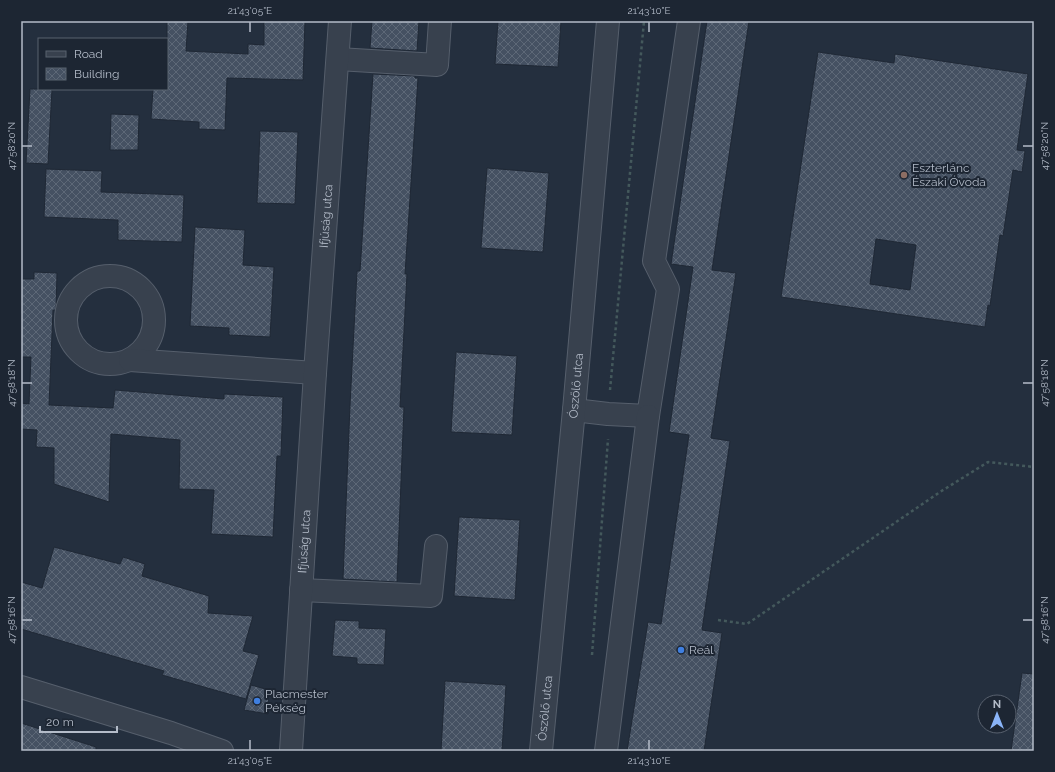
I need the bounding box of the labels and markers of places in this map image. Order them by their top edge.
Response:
place label: Eszterlánc Északi Óvoda [912,161,986,189]
marker: Eszterlánc Északi Óvoda [899,170,909,180]
place label: Reál [689,643,714,657]
marker: Reál [676,645,686,655]
place label: Placmester Pékség [265,687,329,715]
marker: Placmester Pékség [252,696,262,706]

